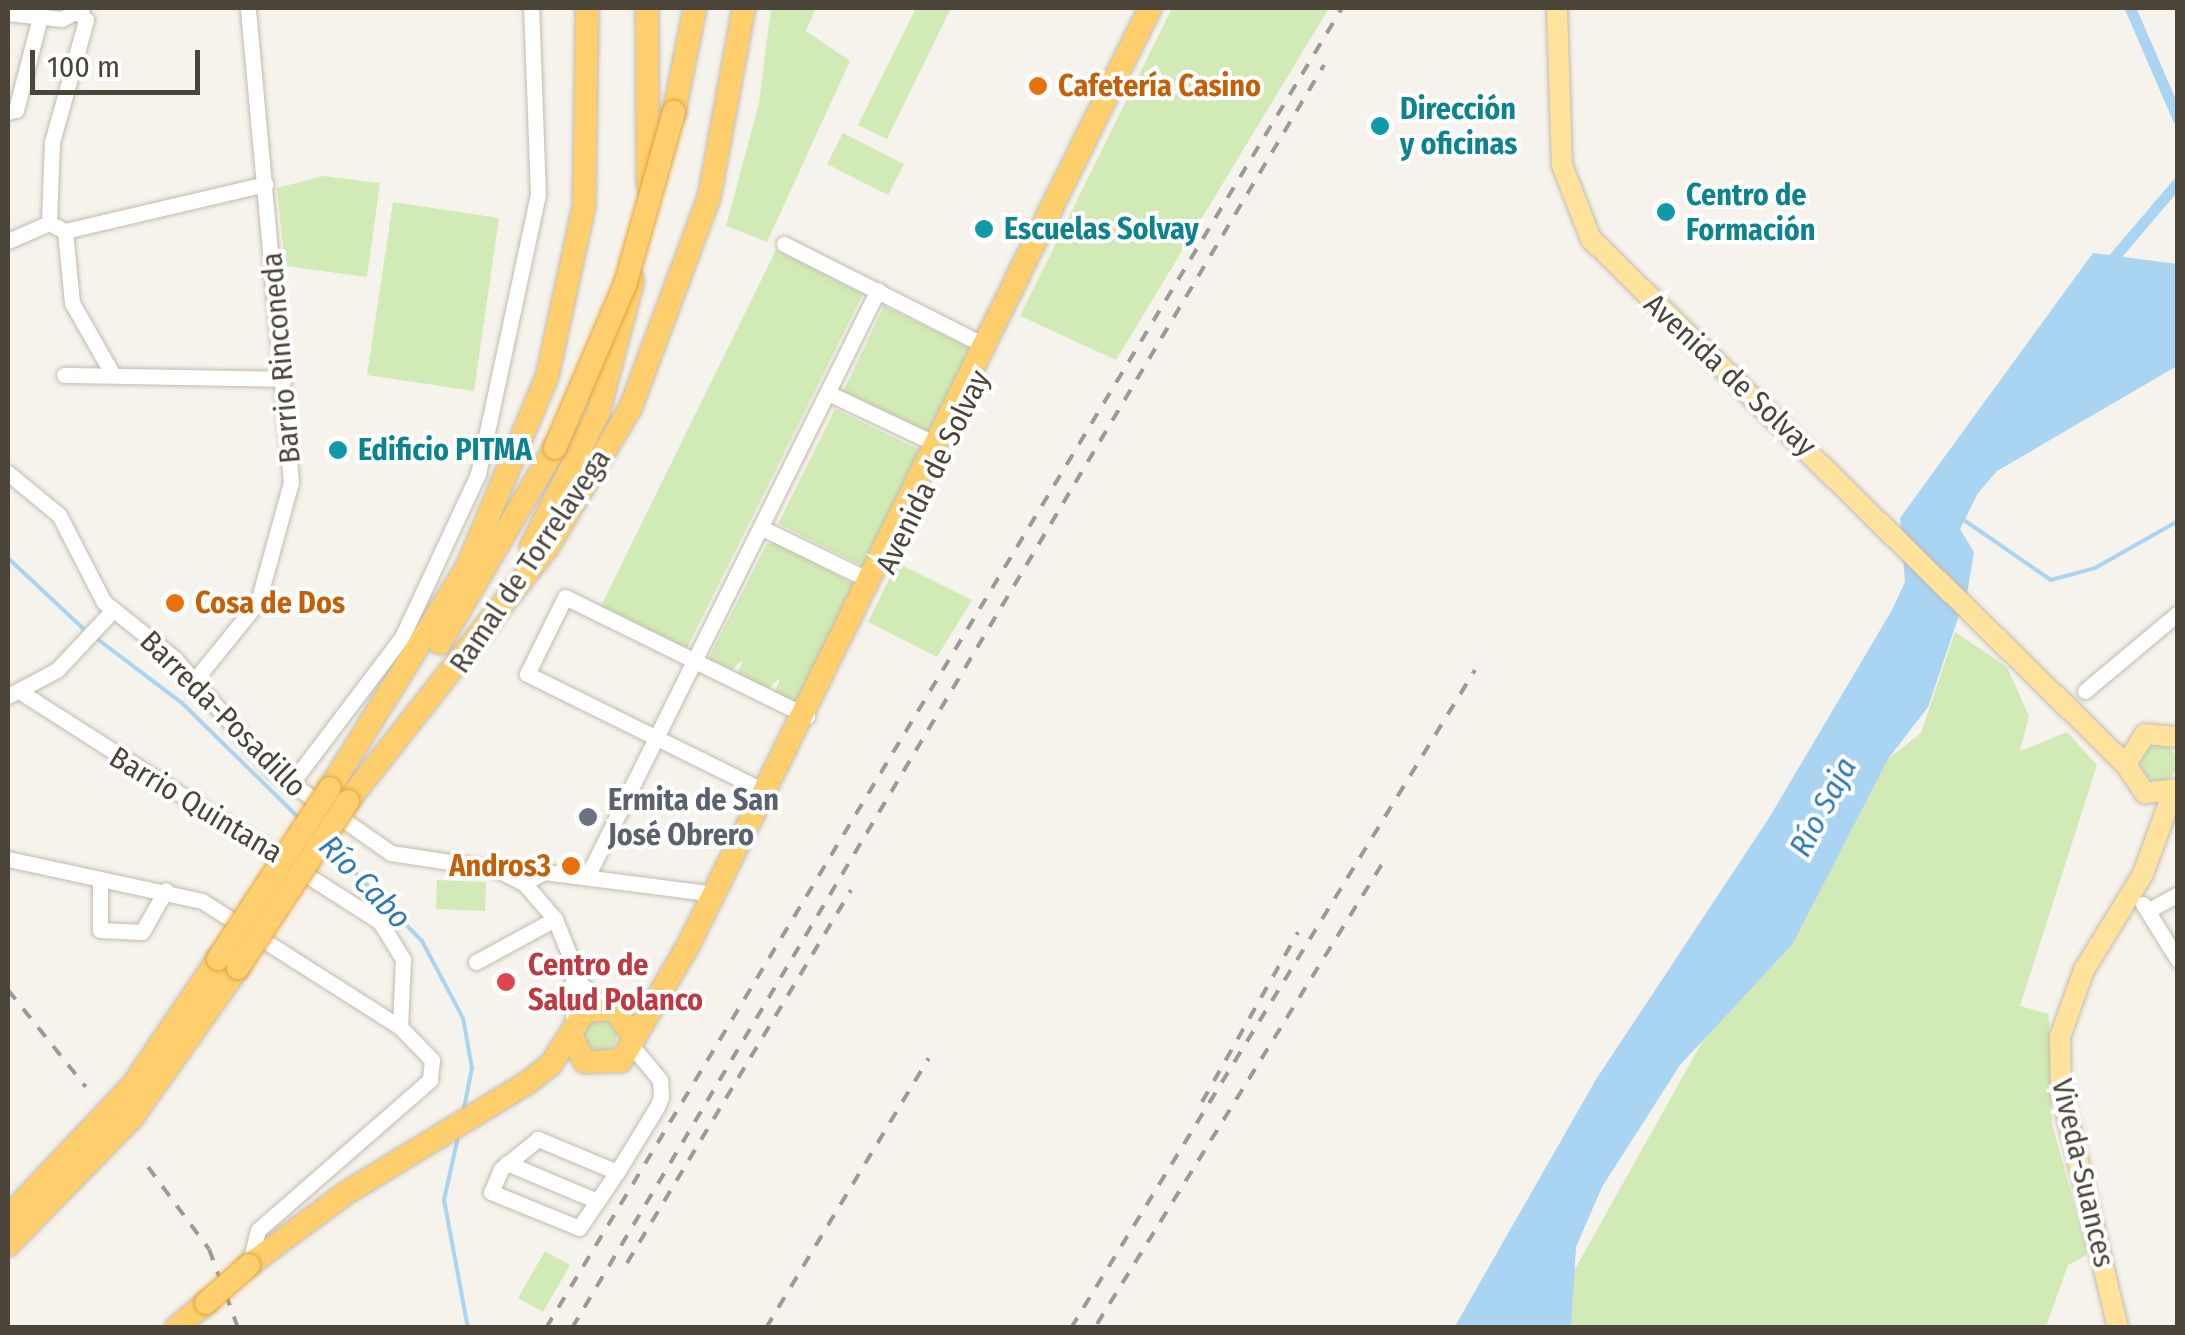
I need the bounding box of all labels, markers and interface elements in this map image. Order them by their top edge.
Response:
scale bar [35,30,205,92]
text: 100 m [47,49,120,85]
place label: Cafetería Casino [1058,68,1261,104]
marker: Cafetería Casino [1027,75,1049,97]
place label: Dirección y oficinas [1400,91,1517,162]
marker: Dirección y oficinas [1369,115,1391,137]
place label: Centro de Formación [1686,177,1816,248]
marker: Centro de Formación [1655,201,1677,223]
place label: Escuelas Solvay [1004,211,1199,247]
marker: Escuelas Solvay [973,218,995,240]
street label: Barrio Rinconeda [254,251,308,465]
street label: Avenida de Solvay [1637,286,1823,464]
street label: Avenida de Solvay [868,364,998,580]
place label: Edificio PITMA [358,432,532,468]
marker: Edificio PITMA [327,439,349,461]
street label: Ramal de Torrelavega [442,442,618,680]
place label: Cosa de Dos [195,585,345,621]
marker: Cosa de Dos [164,592,186,614]
street label: Barreda-Posadillo [132,623,314,805]
street label: Barrio Quintana [103,739,289,871]
water label: Río Saja [1781,751,1865,863]
place label: Ermita de San José Obrero [608,782,779,852]
marker: Ermita de San José Obrero [577,806,599,828]
water label: Río Cabo [311,827,419,937]
place label: Andros3 [449,848,551,884]
marker: Andros3 [560,855,582,877]
place label: Centro de Salud Polanco [528,947,703,1018]
marker: Centro de Salud Polanco [493,969,519,995]
street label: Viveda-Suances [2044,1075,2122,1271]

